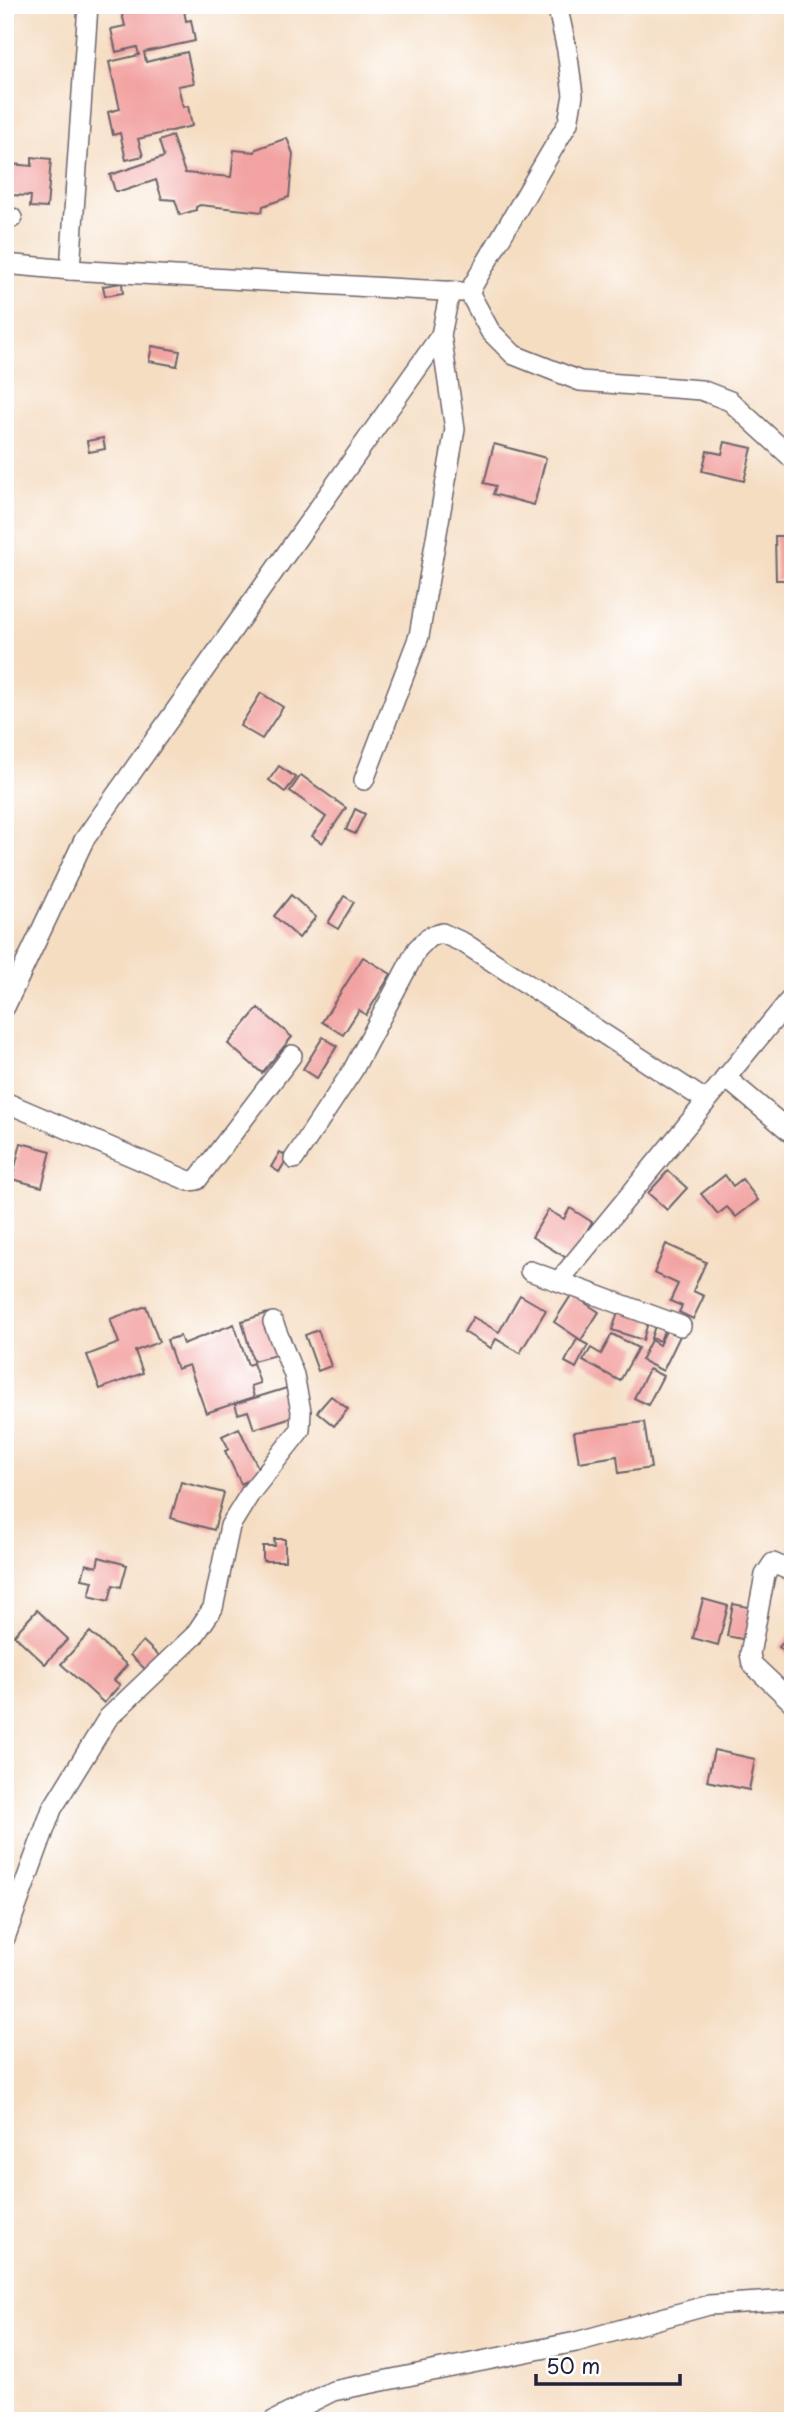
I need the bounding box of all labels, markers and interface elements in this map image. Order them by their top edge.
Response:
scale bar [536,2342,679,2386]
text: 50 m [546,2349,600,2381]

